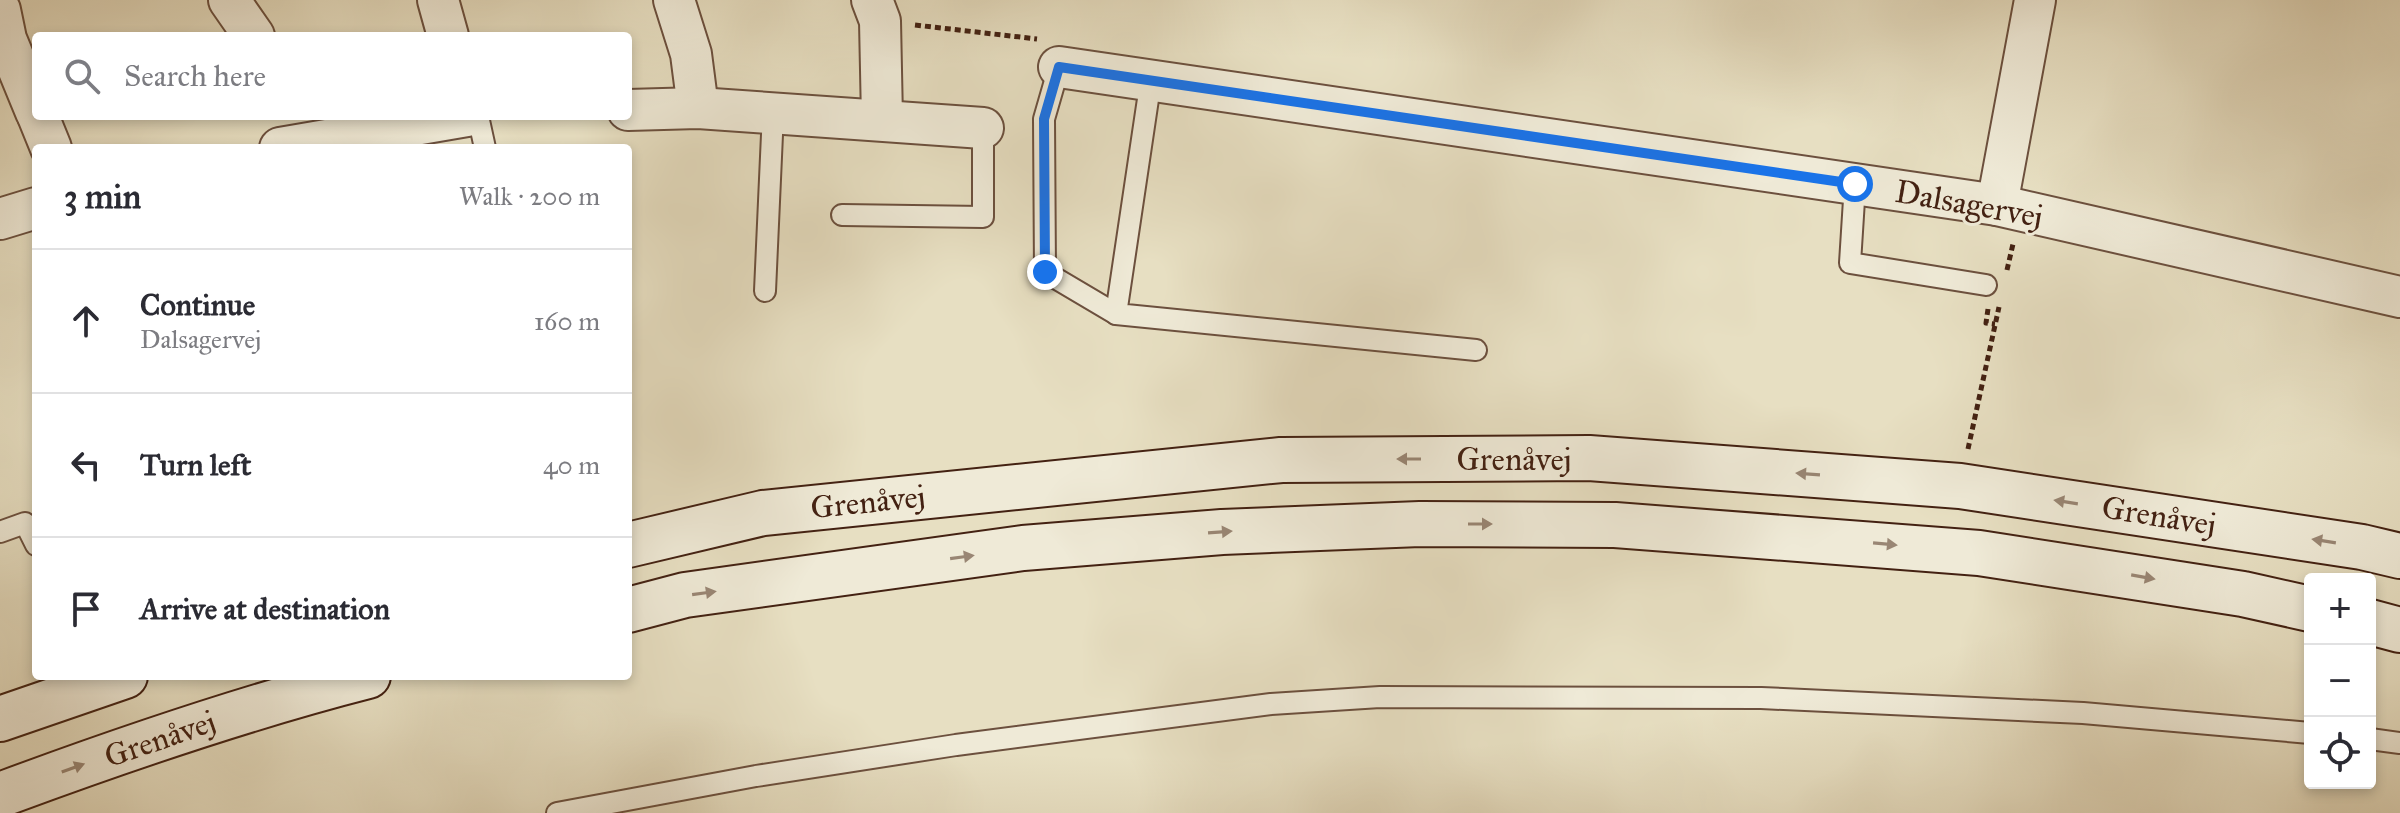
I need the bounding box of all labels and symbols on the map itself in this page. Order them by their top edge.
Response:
route start [1837,166,1873,202]
street label: Dalsagervej [1892,172,2046,236]
route end [1027,254,1063,290]
street label: Grenåvej [1456,440,1572,479]
one-way arrow [1396,453,1421,465]
one-way arrow [1795,467,1820,480]
street label: Grenåvej [809,477,927,527]
street label: Grenåvej [2099,488,2219,544]
one-way arrow [2054,495,2079,508]
one-way arrow [1468,518,1493,531]
one-way arrow [1208,526,1233,539]
one-way arrow [2311,534,2336,547]
one-way arrow [1873,538,1898,551]
one-way arrow [949,550,974,563]
one-way arrow [2131,572,2156,584]
one-way arrow [692,586,717,599]
street label: Grenåvej [99,702,221,776]
one-way arrow [61,762,85,774]

